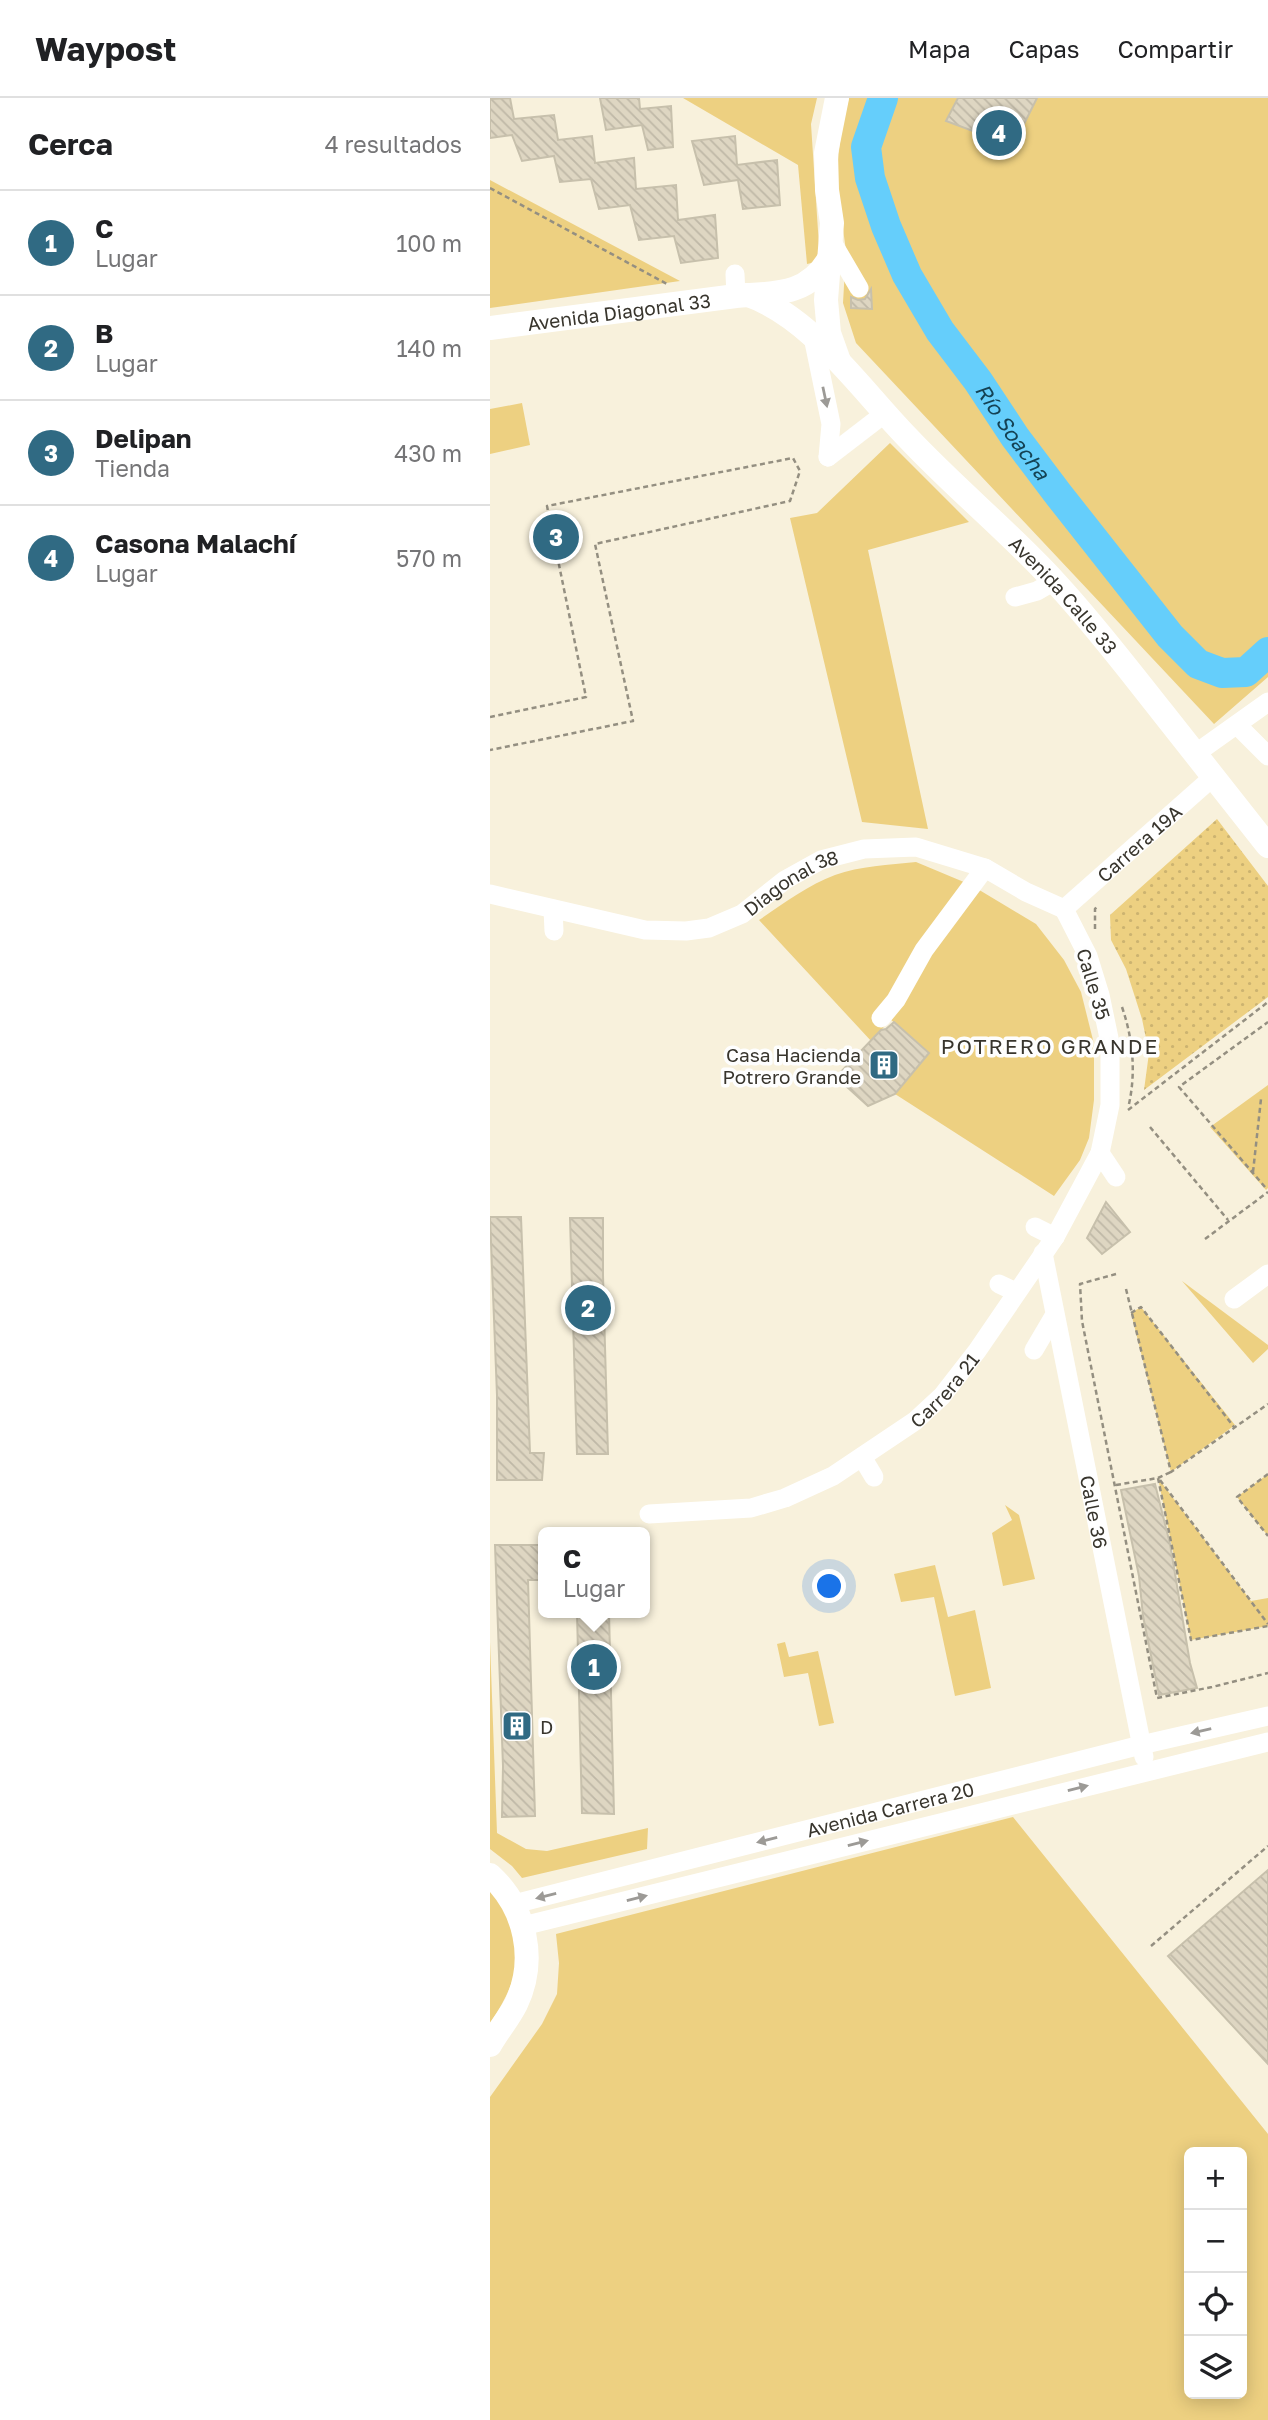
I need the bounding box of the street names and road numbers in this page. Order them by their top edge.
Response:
street label: Avenida Diagonal 33 [526,288,712,335]
street label: Avenida Calle 33 [1005,531,1123,658]
street label: Carrera 19A [1092,799,1186,886]
street label: Diagonal 38 [739,845,840,920]
street label: Calle 35 [1072,945,1116,1023]
street label: Carrera 21 [905,1348,983,1432]
street label: Calle 36 [1076,1473,1113,1550]
street label: Avenida Carrera 20 [804,1776,976,1841]

